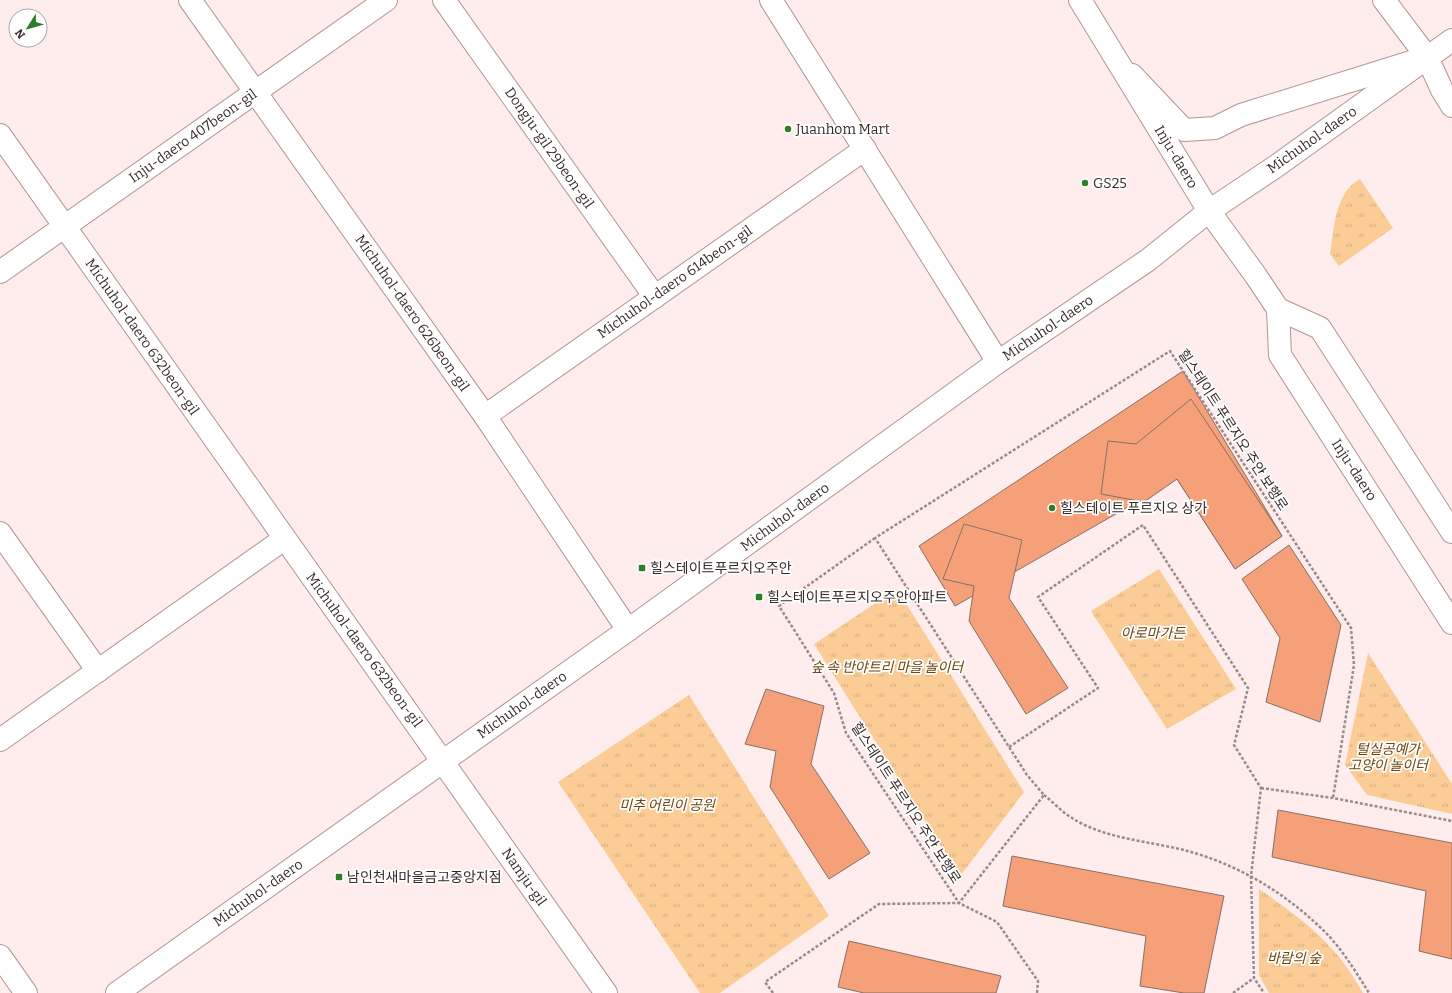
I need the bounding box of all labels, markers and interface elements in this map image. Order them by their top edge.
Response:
north arrow [8,8,48,48]
text: N [12,26,28,41]
street label: Dongju-gil 29beon-gil [501,84,597,212]
street label: Inju-daero 407beon-gil [126,85,260,187]
street label: Michuhol-daero [1264,103,1360,177]
place label: Juanhom Mart [795,121,890,138]
street label: Inju-daero [1151,123,1201,191]
marker: Juanhom Mart [783,124,793,134]
place label: GS25 [1093,175,1127,192]
marker: GS25 [1080,178,1090,188]
street label: Michuhol-daero 614beon-gil [594,222,756,342]
street label: Michuhol-daero 626beon-gil [351,231,473,395]
street label: Michuhol-daero 632beon-gil [81,256,203,418]
street label: Michuhol-daero [1000,291,1096,365]
street label: 힐스테이트 푸르지오 주안 보행로 [1174,346,1292,514]
street label: Inju-daero [1328,436,1380,504]
street label: Michuhol-daero [737,479,833,555]
place label: 힐스테이트 푸르지오 상가 [1060,500,1207,517]
marker: 힐스테이트 푸르지오 상가 [1047,503,1057,513]
place label: 힐스테이트푸르지오주안 [650,560,792,577]
marker: 힐스테이트푸르지오주안 [637,563,647,573]
street label: Michuhol-daero 632beon-gil [302,569,426,731]
place label: 힐스테이트푸르지오주안아파트 [767,589,947,606]
marker: 힐스테이트푸르지오주안아파트 [754,592,764,602]
park label: 아로마가든 [1121,625,1186,642]
park label: 숲 속 반야트리 마을 놀이터 [811,659,965,676]
street label: Michuhol-daero [474,668,570,742]
street label: 힐스테이트 푸르지오 주안 보행로 [847,719,965,887]
park label: 털실공예가 고양이 놀이터 [1348,741,1430,774]
park label: 미추 어린이 공원 [619,797,716,814]
street label: Namju-gil [498,845,550,909]
street label: Michuhol-daero [210,856,306,930]
place label: 남인천새마을금고중앙지점 [347,869,502,886]
marker: 남인천새마을금고중앙지점 [334,872,344,882]
park label: 바람의 숲 [1267,950,1322,967]

